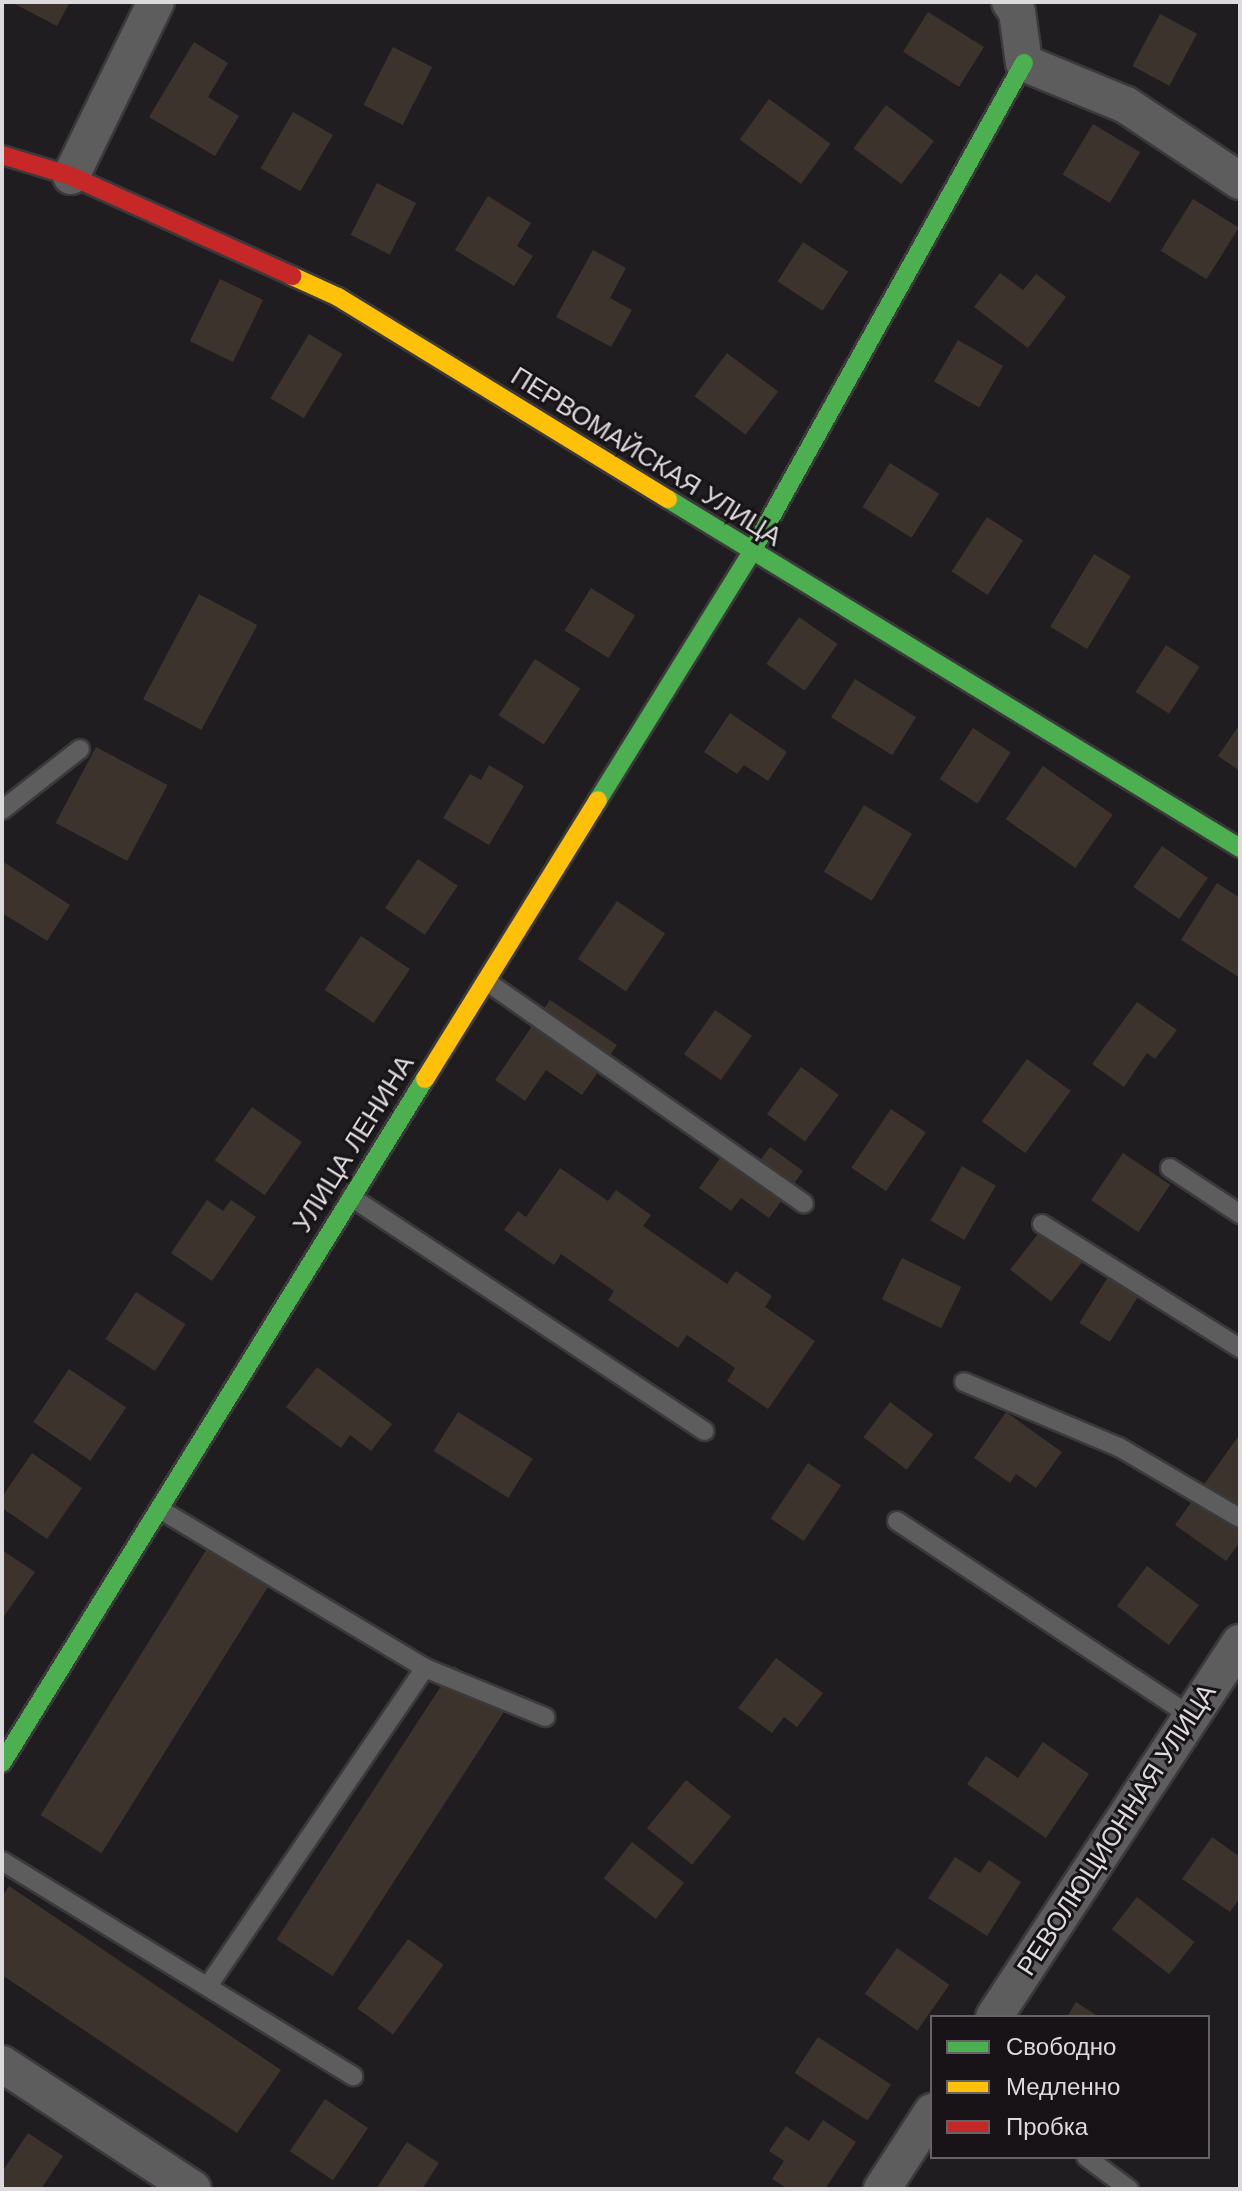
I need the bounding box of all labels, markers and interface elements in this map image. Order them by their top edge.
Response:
street label: ПЕРВОМАЙСКАЯ УЛИЦА [505,361,787,553]
street label: УЛИЦА ЛЕНИНА [287,1050,421,1238]
street label: РЕВОЛЮЦИОННАЯ УЛИЦА [1011,1678,1223,1982]
legend [930,2015,1210,2159]
text: Свободно [1006,2033,1116,2060]
text: Медленно [1006,2073,1120,2100]
text: Пробка [1006,2113,1088,2140]

